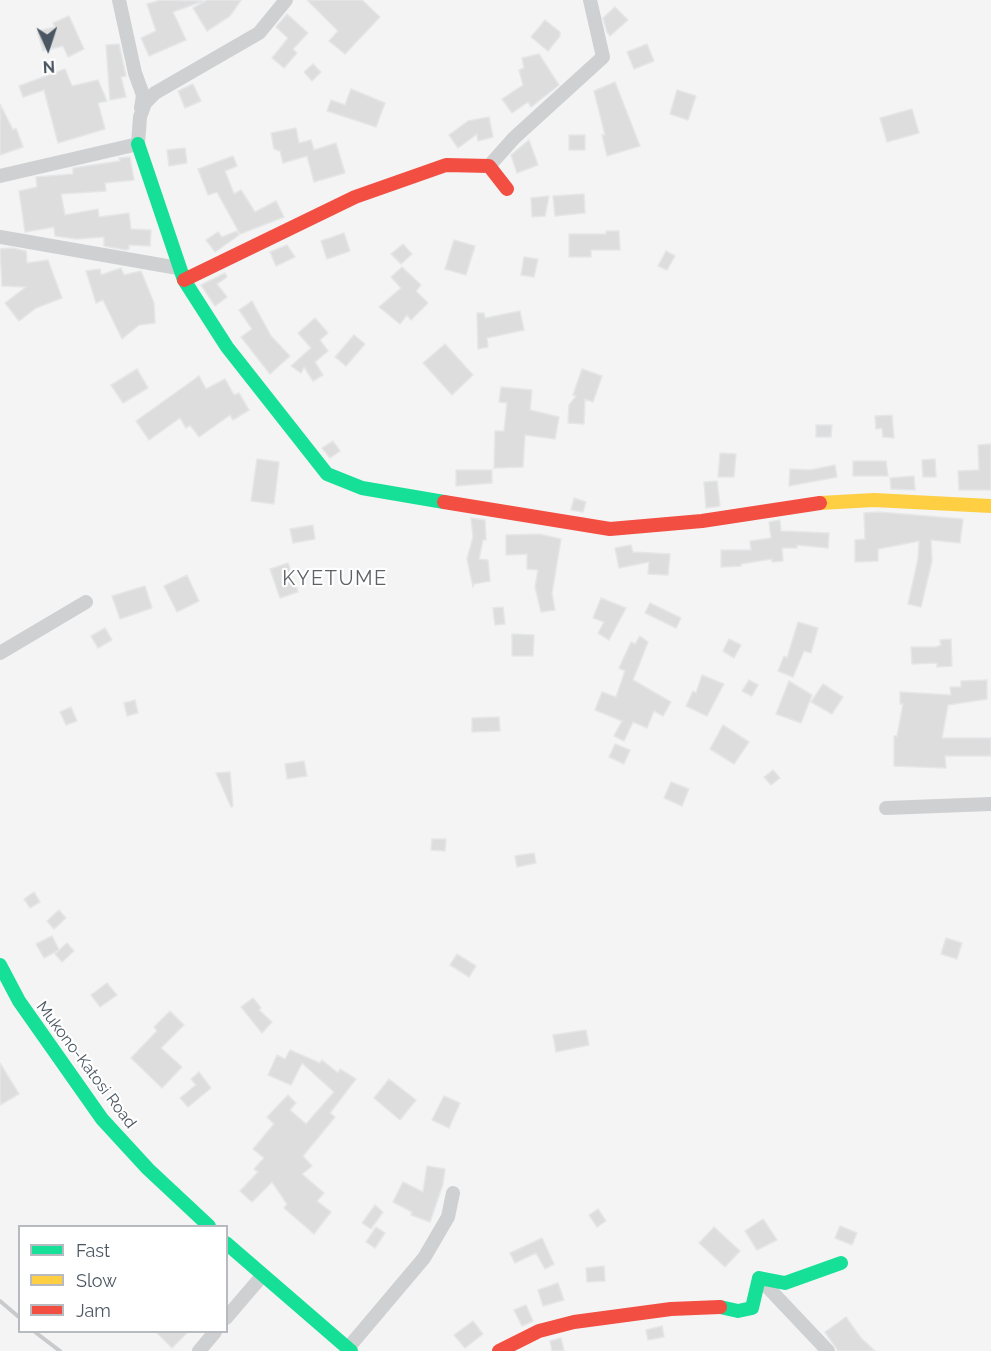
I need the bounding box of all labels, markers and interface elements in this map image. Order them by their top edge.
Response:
north arrow [18,18,78,78]
text: N [42,57,56,76]
district label: KYETUME [282,567,388,591]
street label: Mukono-Katosi Road [32,998,140,1132]
legend [18,1225,228,1333]
text: Fast [76,1240,110,1261]
text: Slow [76,1270,117,1291]
text: Jam [76,1300,111,1321]

